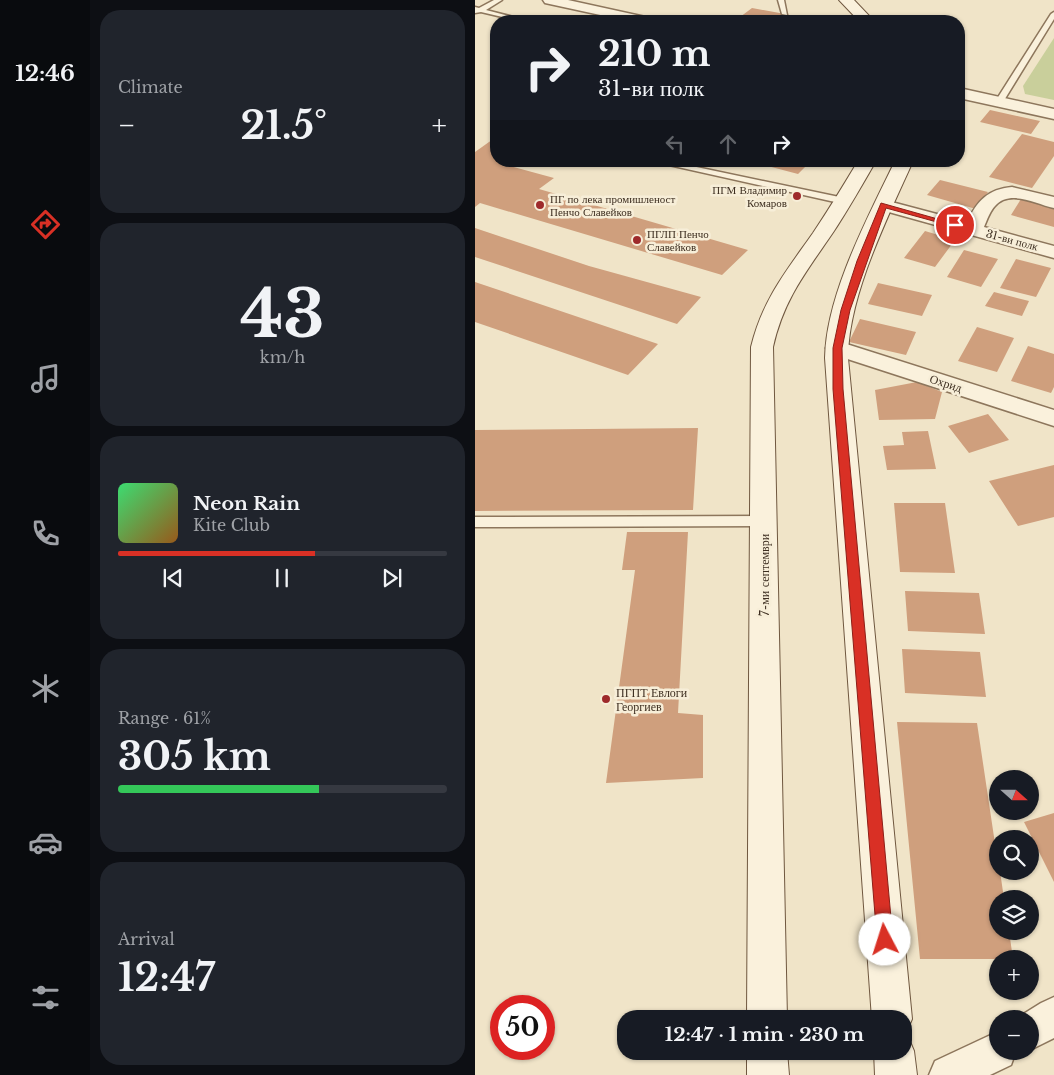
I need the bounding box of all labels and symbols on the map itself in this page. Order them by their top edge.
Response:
place label: ПГМ Владимир Комаров [712,183,787,210]
marker: ПГМ Владимир Комаров [791,190,803,202]
place label: ПГ по лека промишленост Пенчо Славейков [550,192,676,219]
marker: ПГ по лека промишленост Пенчо Славейков [534,199,546,211]
pin [934,204,976,246]
street label: 31-ви полк [985,226,1040,254]
place label: ПГЛП Пенчо Славейков [647,227,709,254]
marker: ПГЛП Пенчо Славейков [631,234,643,246]
street label: Охрид [928,371,964,395]
street label: 7-ми септември [757,533,772,616]
place label: ПГПТ Евлоги Георгиев [616,685,688,714]
marker: ПГПТ Евлоги Георгиев [600,693,612,705]
north arrow [989,770,1039,820]
position arrow [858,913,910,965]
speed limit sign: 50 [490,995,555,1060]

